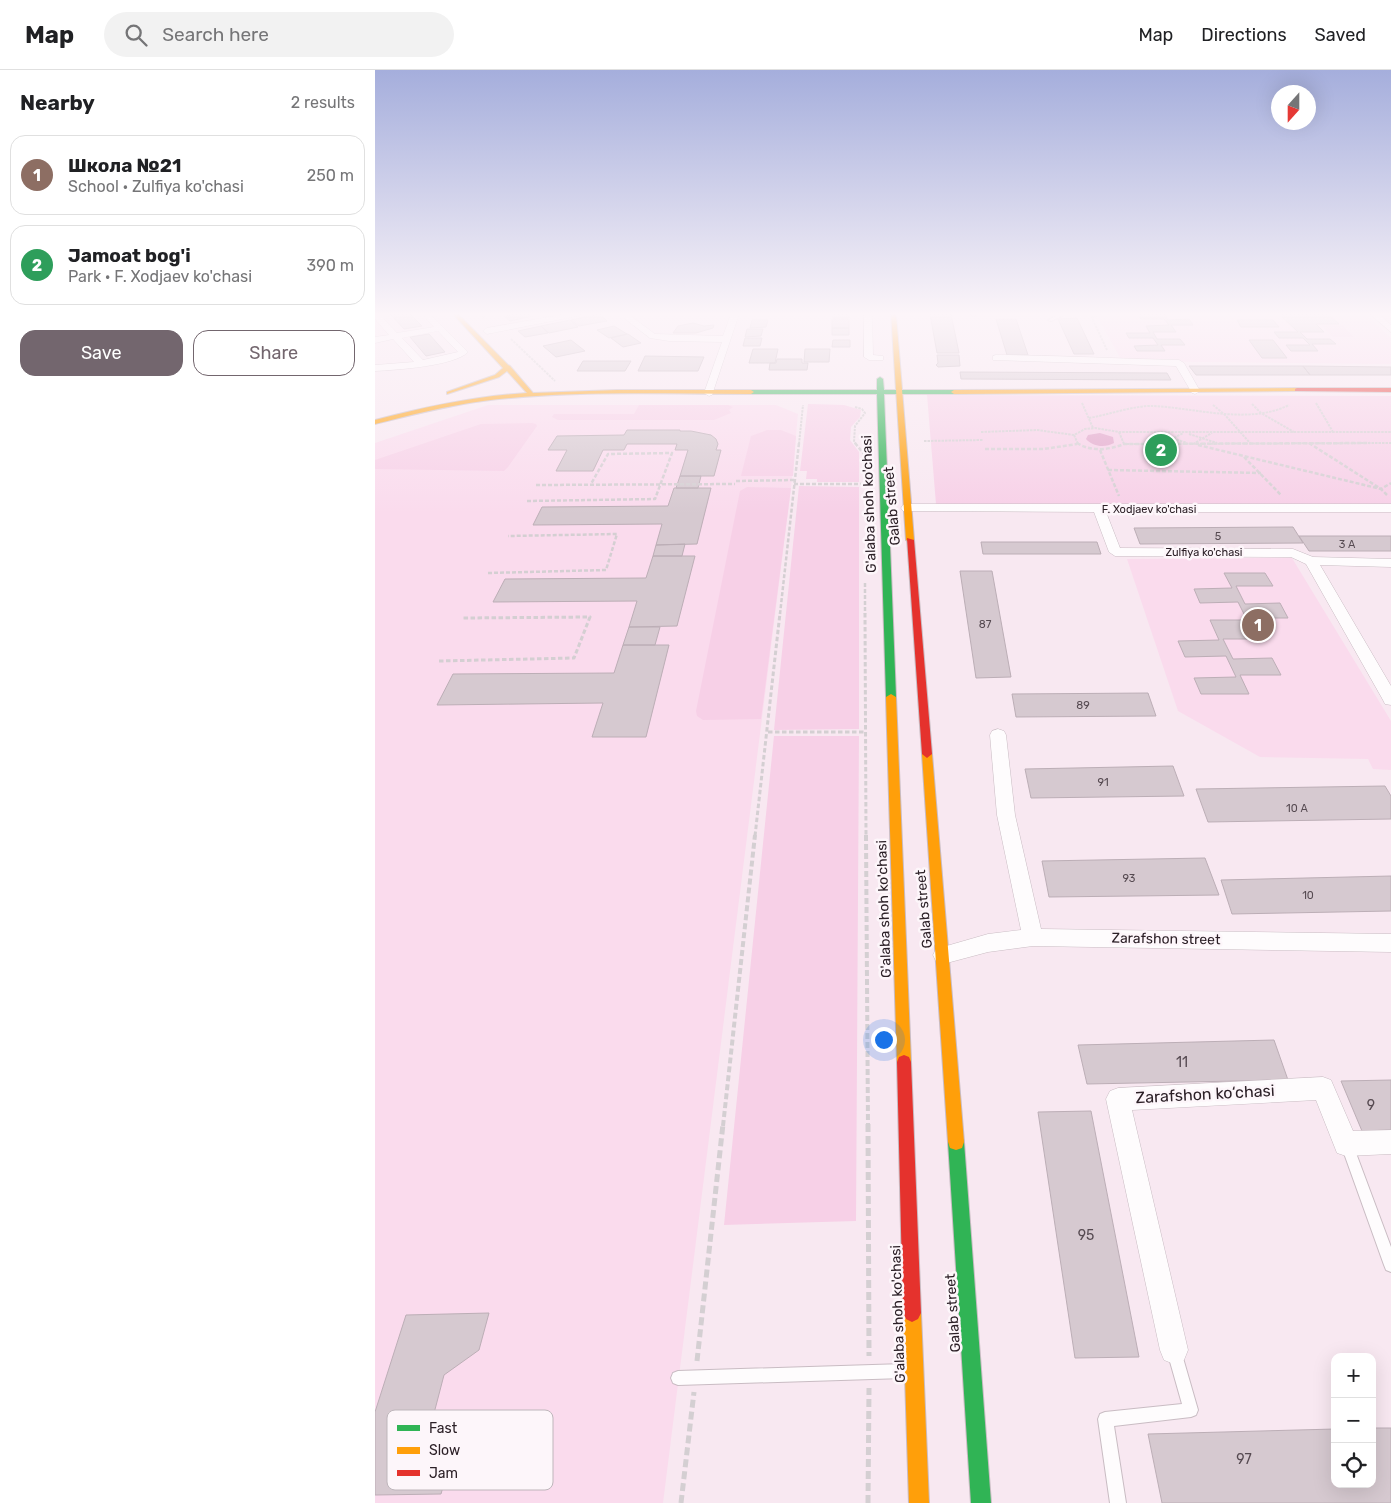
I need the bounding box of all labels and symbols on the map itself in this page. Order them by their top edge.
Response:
north arrow [1271,85,1316,130]
pin: 2 [1145,431,1177,469]
street label: G'alaba shoh ko'chasi [858,435,880,573]
street label: Galab street [880,465,904,546]
street label: F. Xodjaev ko'chasi [1102,503,1196,516]
house number: 5 [1215,530,1222,543]
house number: 3 А [1339,538,1356,551]
street label: Zulfiya ko'chasi [1166,546,1242,559]
pin: 1 [1242,606,1274,644]
house number: 87 [979,618,992,631]
house number: 89 [1076,699,1090,712]
house number: 91 [1097,776,1109,789]
house number: 10 А [1286,802,1309,815]
street label: G'alaba shoh ko'chasi [873,840,895,978]
street label: Galab street [912,868,936,949]
house number: 93 [1123,872,1136,885]
house number: 10 [1302,889,1314,902]
street label: Zarafshon street [1111,930,1221,948]
your location [871,1027,897,1053]
house number: 11 [1176,1054,1188,1071]
street label: Zarafshon ko‘chasi [1135,1081,1275,1107]
house number: 9 [1367,1097,1375,1114]
house number: 95 [1078,1227,1094,1244]
street label: G'alaba shoh ko'chasi [887,1245,909,1383]
street label: Galab street [942,1272,964,1353]
legend [387,1410,553,1490]
text: Fast [429,1420,458,1437]
text: Slow [429,1442,460,1459]
house number: 97 [1236,1451,1252,1468]
text: Jam [429,1465,458,1482]

